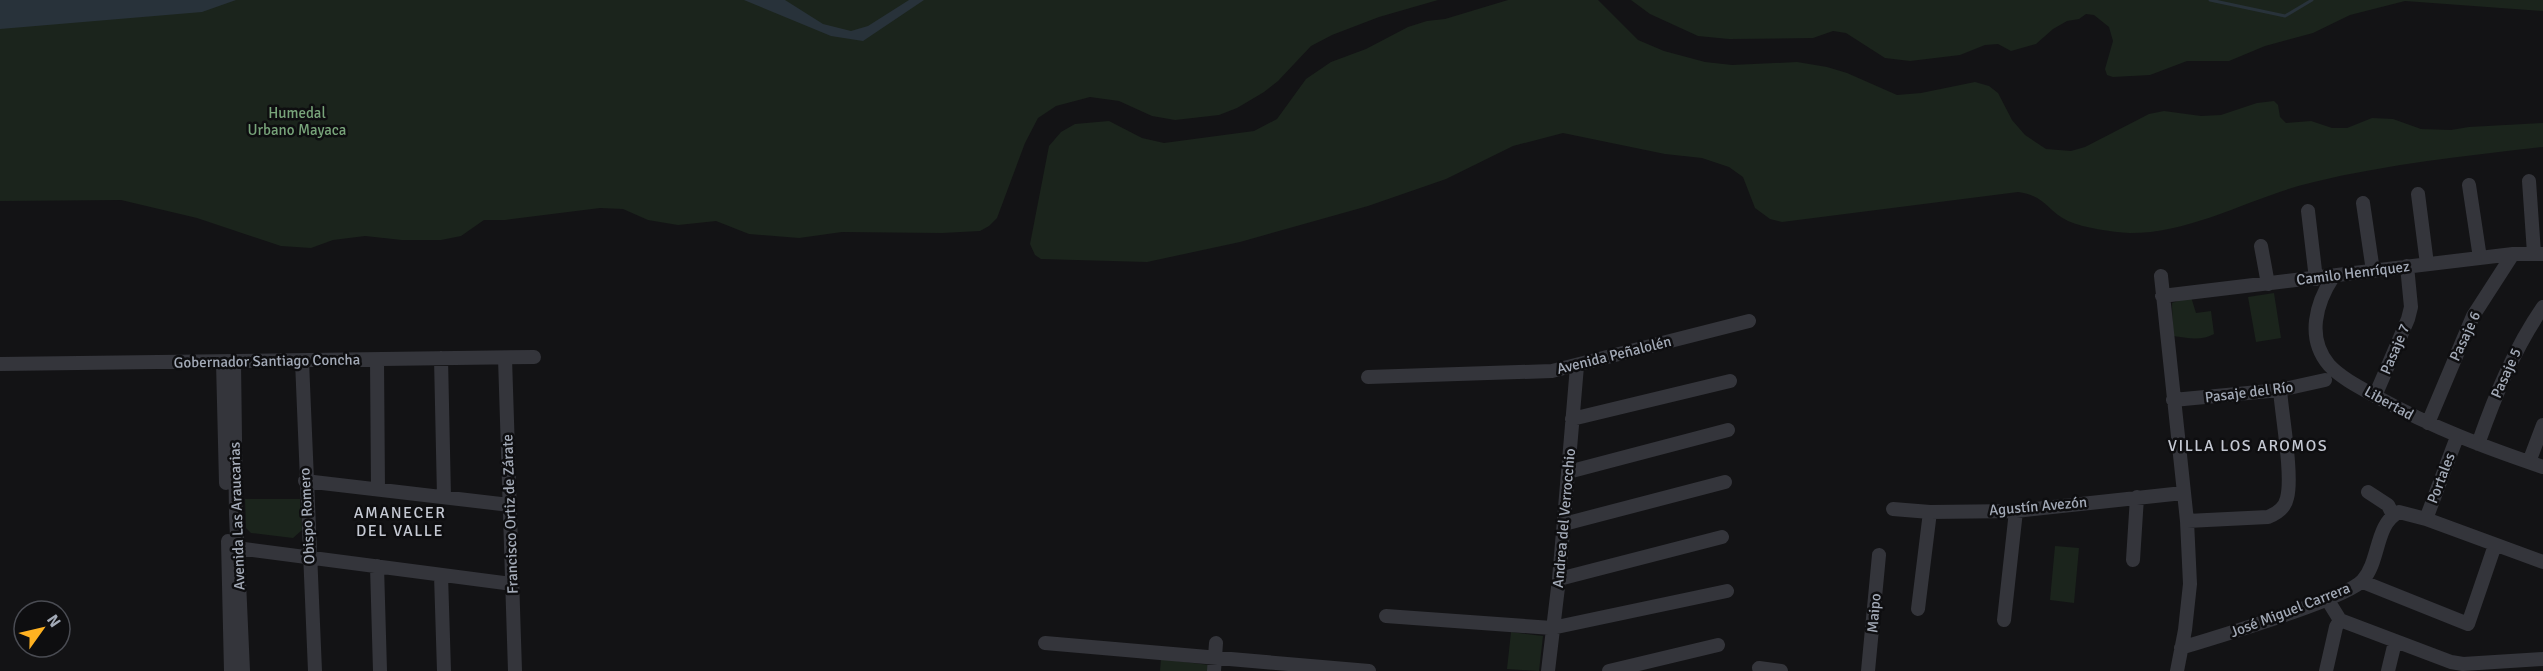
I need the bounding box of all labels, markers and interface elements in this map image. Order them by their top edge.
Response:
park label: Humedal Urbano Mayaca [248,104,346,139]
street label: Camilo Henríquez [2295,257,2411,289]
street label: Pasaje 6 [2446,308,2484,364]
street label: Pasaje 7 [2376,321,2414,377]
street label: Avenida Peñalolén [1555,332,1673,378]
street label: Pasaje 5 [2487,345,2525,401]
street label: Gobernador Santiago Concha [174,350,360,372]
street label: Pasaje del Río [2204,378,2294,406]
street label: Libertad [2361,382,2417,424]
street label: Francisco Ortiz de Zárate [498,434,522,594]
district label: VILLA LOS AROMOS [2168,436,2328,456]
street label: Avenida Las Araucarias [225,441,249,590]
street label: Andrea del Verrocchio [1549,447,1579,589]
street label: Portales [2423,450,2459,506]
street label: Obispo Romero [295,467,319,565]
street label: Agustín Avezón [1988,493,2088,519]
district label: AMANECER DEL VALLE [354,503,446,541]
street label: José Miguel Carrera [2227,579,2353,641]
street label: Maipo [1863,592,1885,633]
north arrow [12,599,72,659]
text: N [42,611,65,631]

